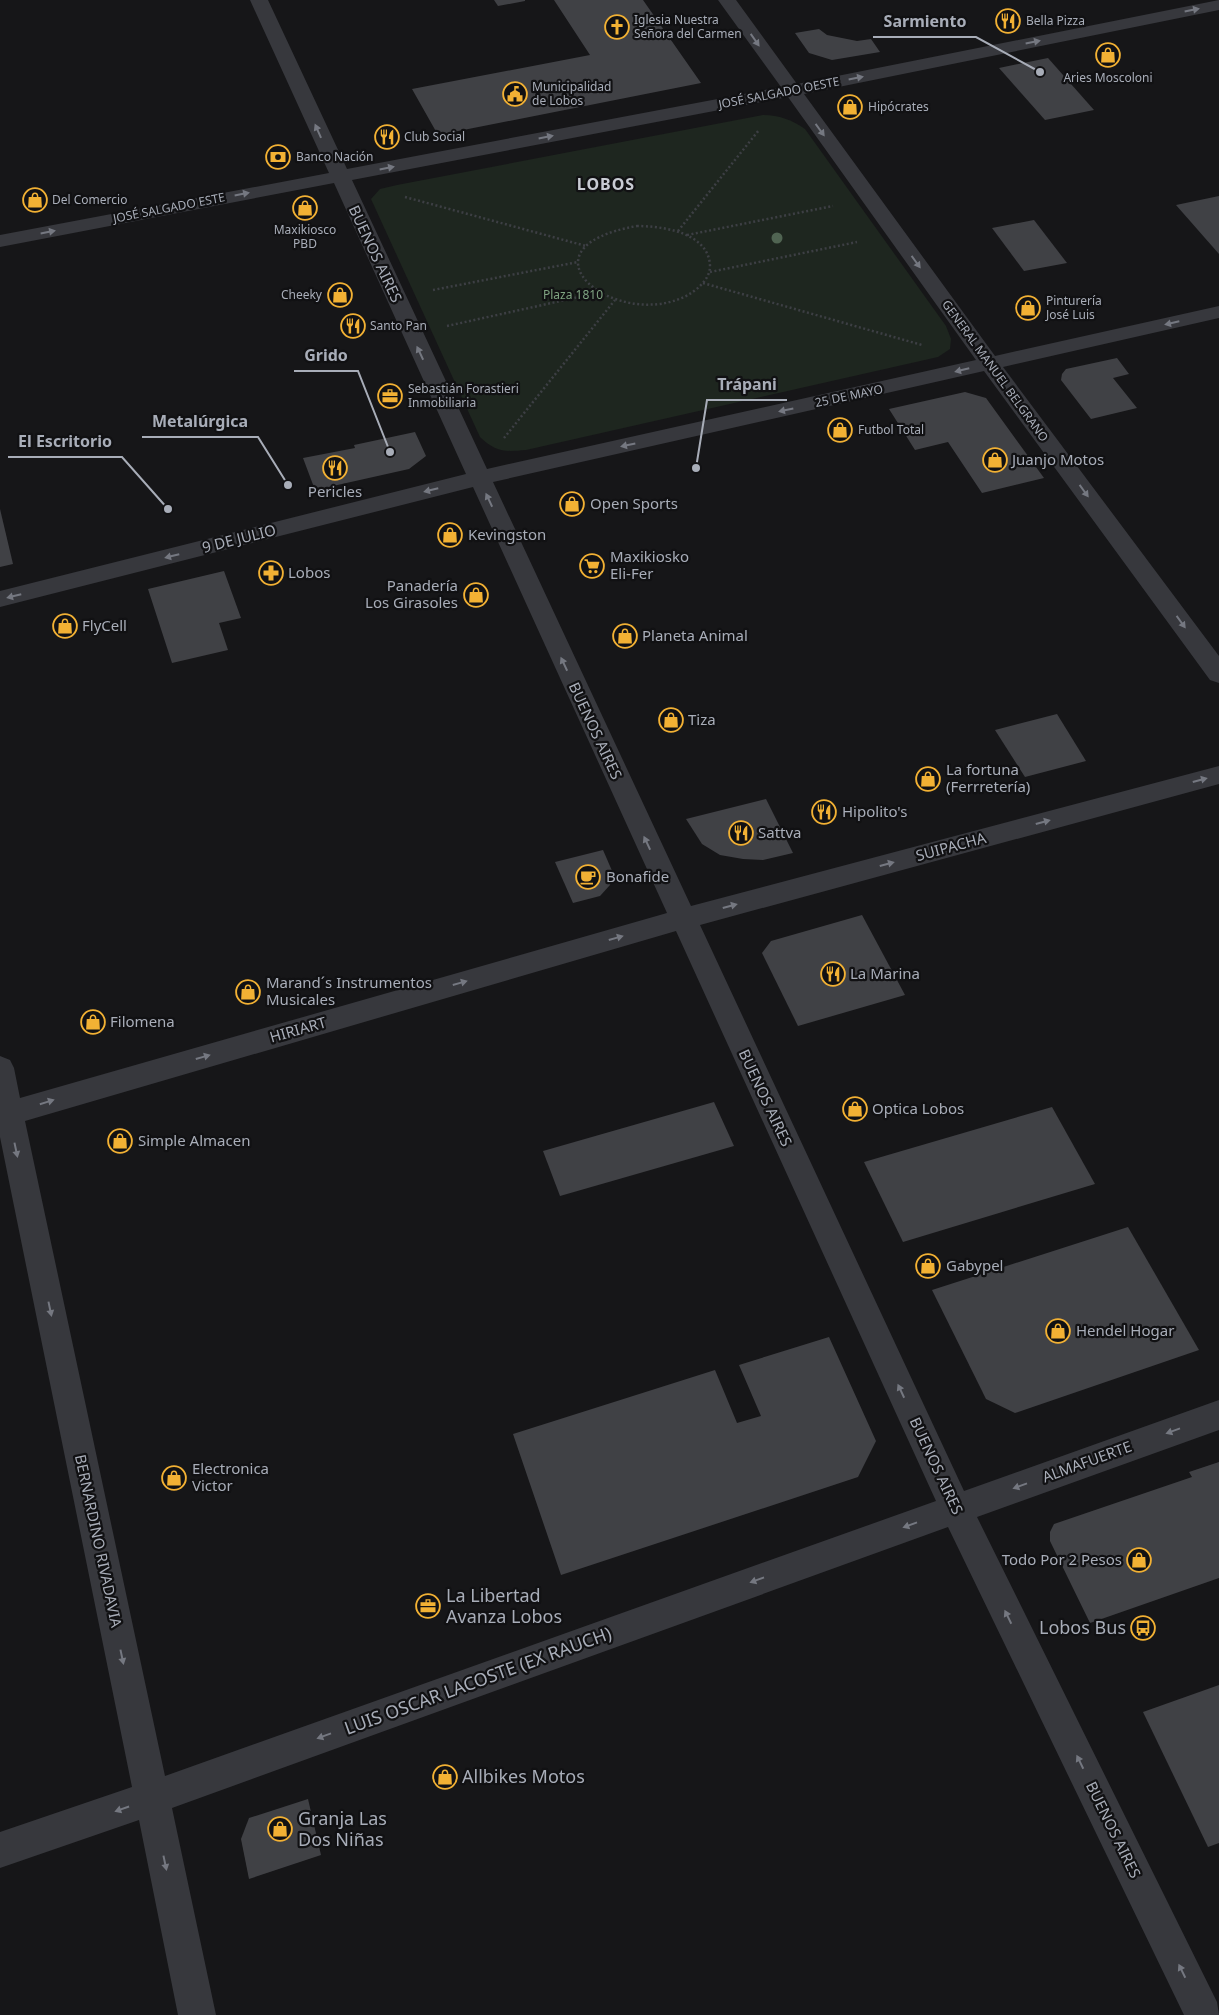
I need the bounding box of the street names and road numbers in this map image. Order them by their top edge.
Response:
street label: JOSÉ SALGADO OESTE [716,72,841,113]
street label: JOSÉ SALGADO ESTE [111,188,226,227]
street label: BUENOS AIRES [345,202,407,305]
street label: GENERAL MANUEL BELGRANO [938,296,1053,445]
street label: 25 DE MAYO [813,380,884,411]
street label: 9 DE JULIO [200,519,278,557]
street label: BUENOS AIRES [565,679,627,782]
street label: SUIPACHA [913,827,989,865]
street label: HIRIART [267,1011,329,1047]
street label: BUENOS AIRES [735,1046,797,1149]
street label: BUENOS AIRES [906,1414,968,1517]
street label: ALMAFUERTE [1039,1436,1134,1486]
street label: BERNARDINO RIVADAVIA [71,1452,127,1630]
street label: LUIS OSCAR LACOSTE (EX RAUCH) [341,1620,615,1740]
street label: BUENOS AIRES [1082,1778,1146,1881]

